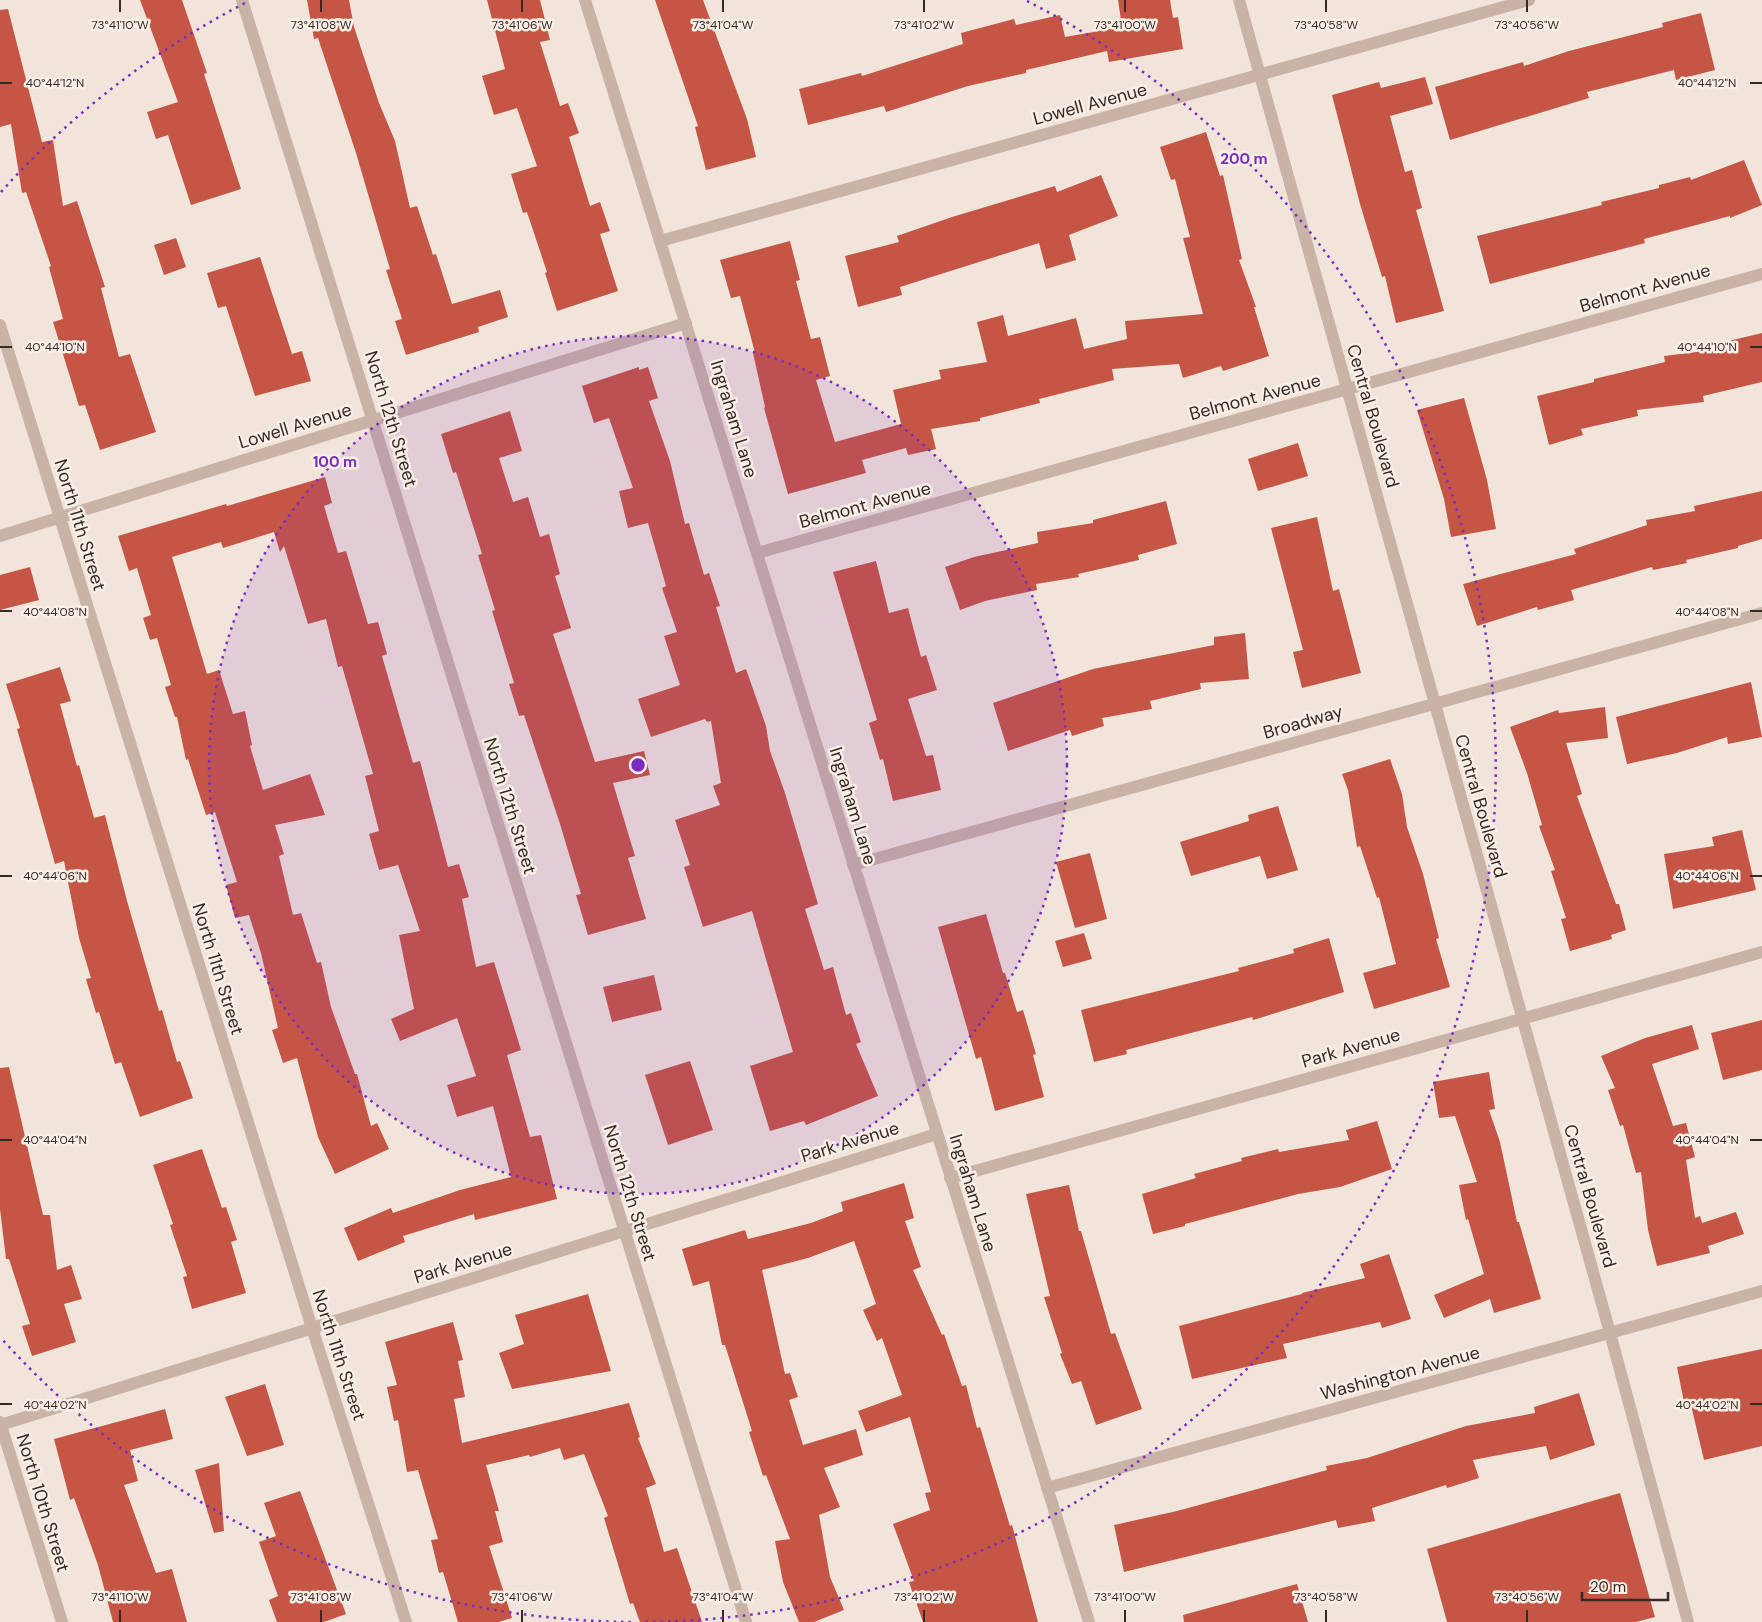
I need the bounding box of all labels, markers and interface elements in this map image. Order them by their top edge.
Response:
text: 73°41'10"W [91,17,149,33]
text: 73°41'08"W [291,17,352,33]
text: 73°41'06"W [491,17,553,33]
text: 73°41'04"W [693,17,754,33]
text: 73°41'02"W [894,17,955,33]
text: 73°41'00"W [1094,17,1156,33]
text: 73°40'58"W [1294,17,1358,33]
text: 73°40'56"W [1495,17,1560,33]
text: 40°44'12"N [26,75,84,91]
text: 40°44'12"N [1678,75,1736,91]
street label: Lowell Avenue [1030,77,1150,131]
text: 200 m [1220,149,1268,169]
street label: Belmont Avenue [1577,258,1713,318]
text: 40°44'10"N [25,339,85,355]
text: 40°44'10"N [1677,339,1737,355]
street label: Central Boulevard [1341,342,1405,490]
street label: North 12th Street [359,348,423,490]
street label: Ingraham Lane [705,357,763,481]
street label: Belmont Avenue [1187,368,1323,426]
street label: Lowell Avenue [236,397,354,455]
text: 100 m [313,452,357,472]
street label: North 11th Street [49,456,111,594]
street label: Belmont Avenue [797,476,933,534]
text: 40°44'08"N [23,604,87,620]
text: 40°44'08"N [1675,604,1739,620]
street label: Broadway [1260,699,1346,745]
street label: Central Boulevard [1449,732,1513,880]
street label: North 12th Street [478,735,542,877]
street label: Ingraham Lane [824,744,882,868]
centre of rings [629,756,647,774]
text: 40°44'06"N [23,868,87,884]
text: 40°44'06"N [1675,868,1739,884]
street label: North 11th Street [187,900,249,1038]
street label: Park Avenue [1299,1022,1403,1074]
street label: Park Avenue [798,1116,902,1168]
street label: North 12th Street [598,1122,662,1264]
street label: Central Boulevard [1558,1122,1622,1270]
street label: Ingraham Lane [944,1131,1002,1255]
text: 40°44'04"N [23,1132,87,1148]
text: 40°44'04"N [1675,1132,1739,1148]
street label: Park Avenue [411,1237,515,1289]
street label: North 11th Street [307,1286,371,1424]
street label: Washington Avenue [1318,1340,1482,1406]
text: 40°44'02"N [24,1397,86,1413]
text: 40°44'02"N [1676,1397,1738,1413]
street label: North 10th Street [11,1431,75,1575]
scale bar [1582,1570,1668,1602]
text: 20 m [1590,1577,1626,1597]
text: 73°41'10"W [91,1589,149,1605]
text: 73°41'08"W [291,1589,352,1605]
text: 73°41'06"W [491,1589,553,1605]
text: 73°41'04"W [693,1589,754,1605]
text: 73°41'02"W [894,1589,955,1605]
text: 73°41'00"W [1094,1589,1156,1605]
text: 73°40'58"W [1294,1589,1358,1605]
text: 73°40'56"W [1495,1589,1560,1605]

